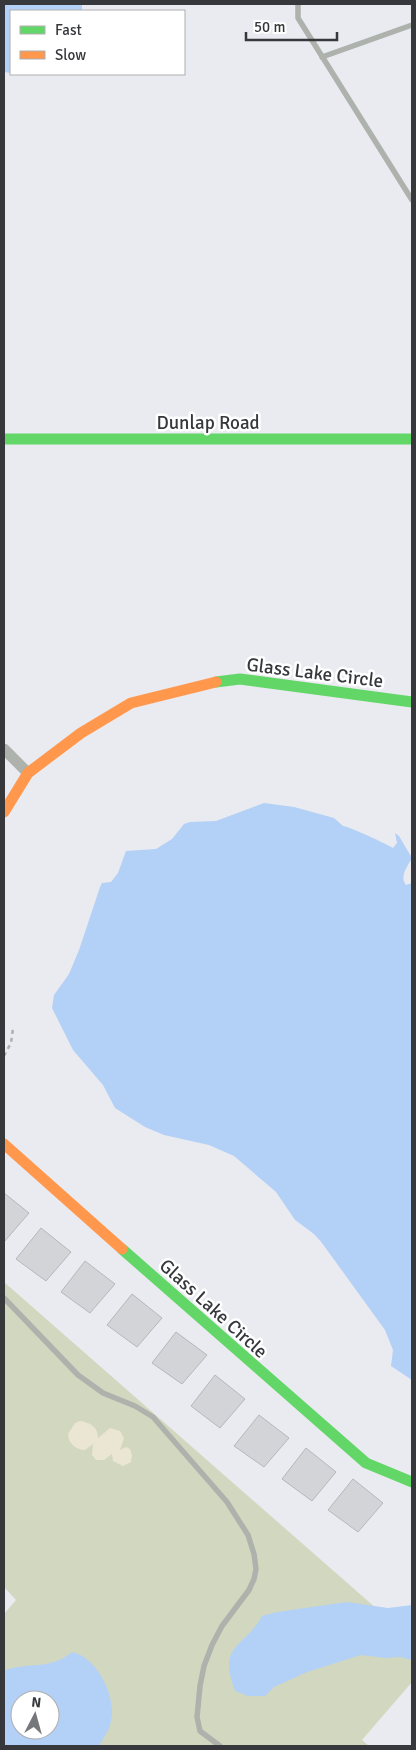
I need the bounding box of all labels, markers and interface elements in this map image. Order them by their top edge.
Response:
legend [10,10,185,75]
scale bar [246,10,337,42]
text: 50 m [254,18,285,36]
text: Fast [55,21,82,39]
text: Slow [55,46,86,64]
street label: Dunlap Road [156,411,260,435]
street label: Glass Lake Circle [245,653,385,693]
street label: Glass Lake Circle [154,1254,272,1364]
north arrow [10,1690,60,1740]
text: N [31,1694,42,1712]

